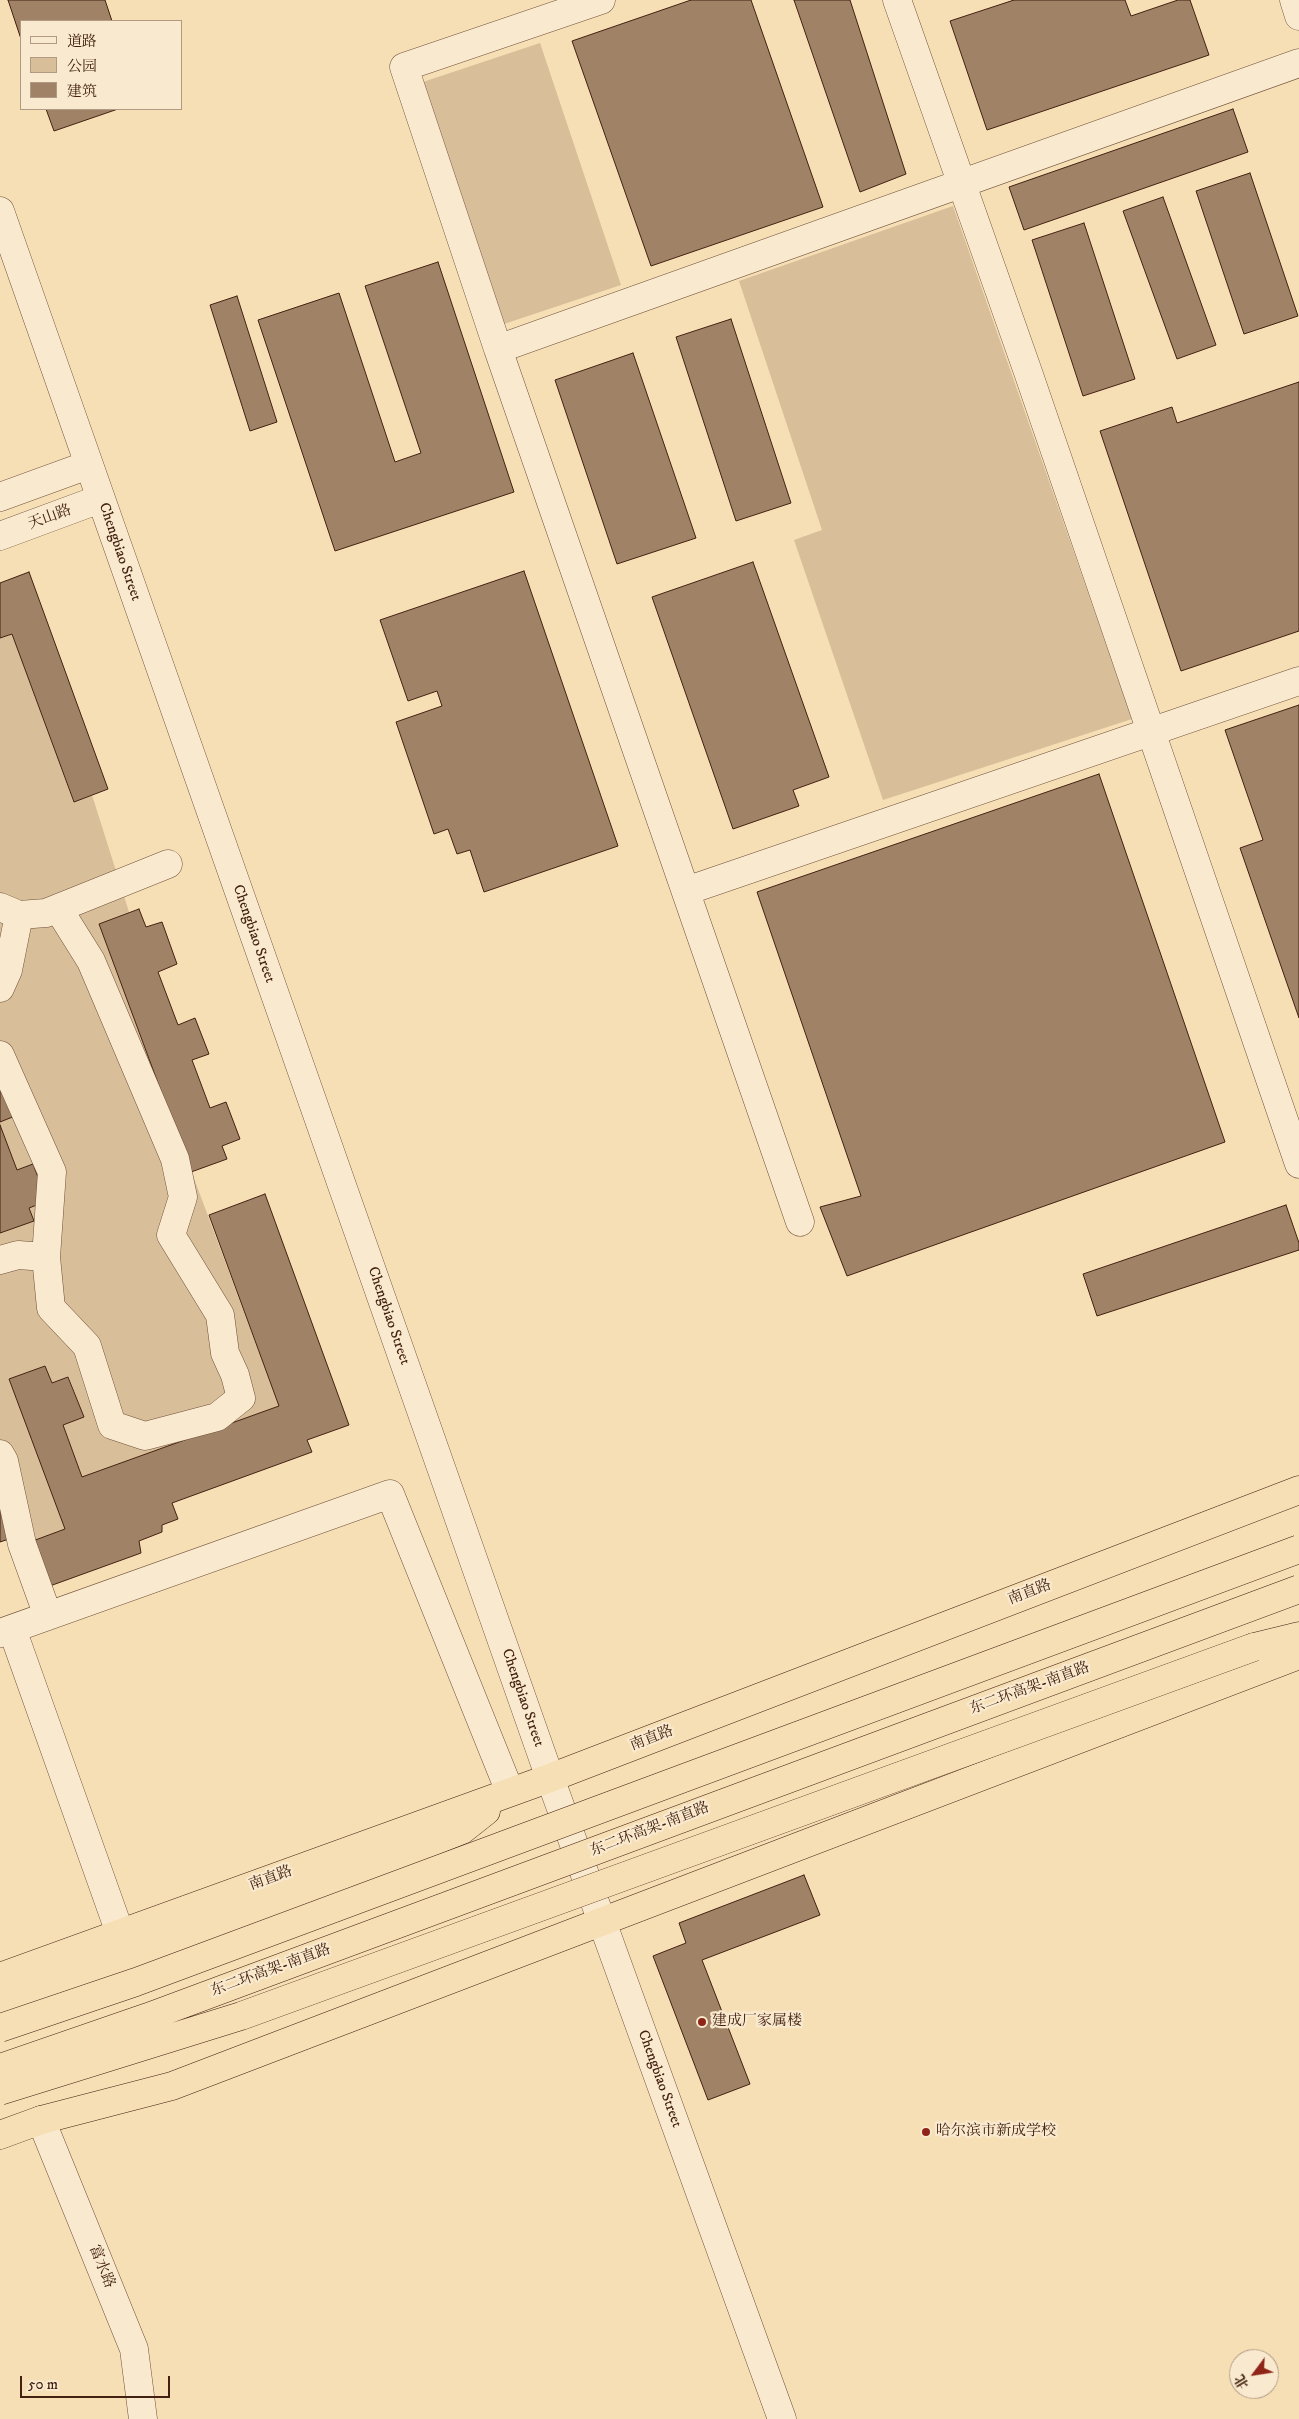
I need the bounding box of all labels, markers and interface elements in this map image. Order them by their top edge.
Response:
legend [20,20,182,110]
text: 道路 [67,32,97,51]
text: 公园 [67,57,97,76]
text: 建筑 [67,82,97,101]
street label: Chengbiao Street [94,501,144,603]
street label: 天山路 [26,502,74,534]
street label: Chengbiao Street [228,883,278,985]
street label: Chengbiao Street [363,1265,413,1367]
street label: 南直路 [1006,1577,1054,1609]
street label: Chengbiao Street [497,1647,547,1749]
street label: 东二环高架-南直路 [968,1659,1092,1719]
street label: 南直路 [628,1723,676,1755]
street label: 东二环高架-南直路 [588,1799,712,1861]
street label: 南直路 [247,1863,295,1895]
street label: 东二环高架-南直路 [209,1941,333,2001]
place label: 建成厂家属楼 [712,2013,802,2031]
marker: 建成厂家属楼 [696,2016,708,2028]
street label: Chengbiao Street [633,2028,685,2130]
place label: 哈尔滨市新成学校 [936,2123,1056,2141]
marker: 哈尔滨市新成学校 [920,2126,932,2138]
street label: 富水路 [84,2243,118,2291]
north arrow [1229,2349,1279,2399]
scale bar [22,2366,172,2398]
text: 北 [1231,2371,1253,2392]
text: 50 m [28,2375,58,2394]

